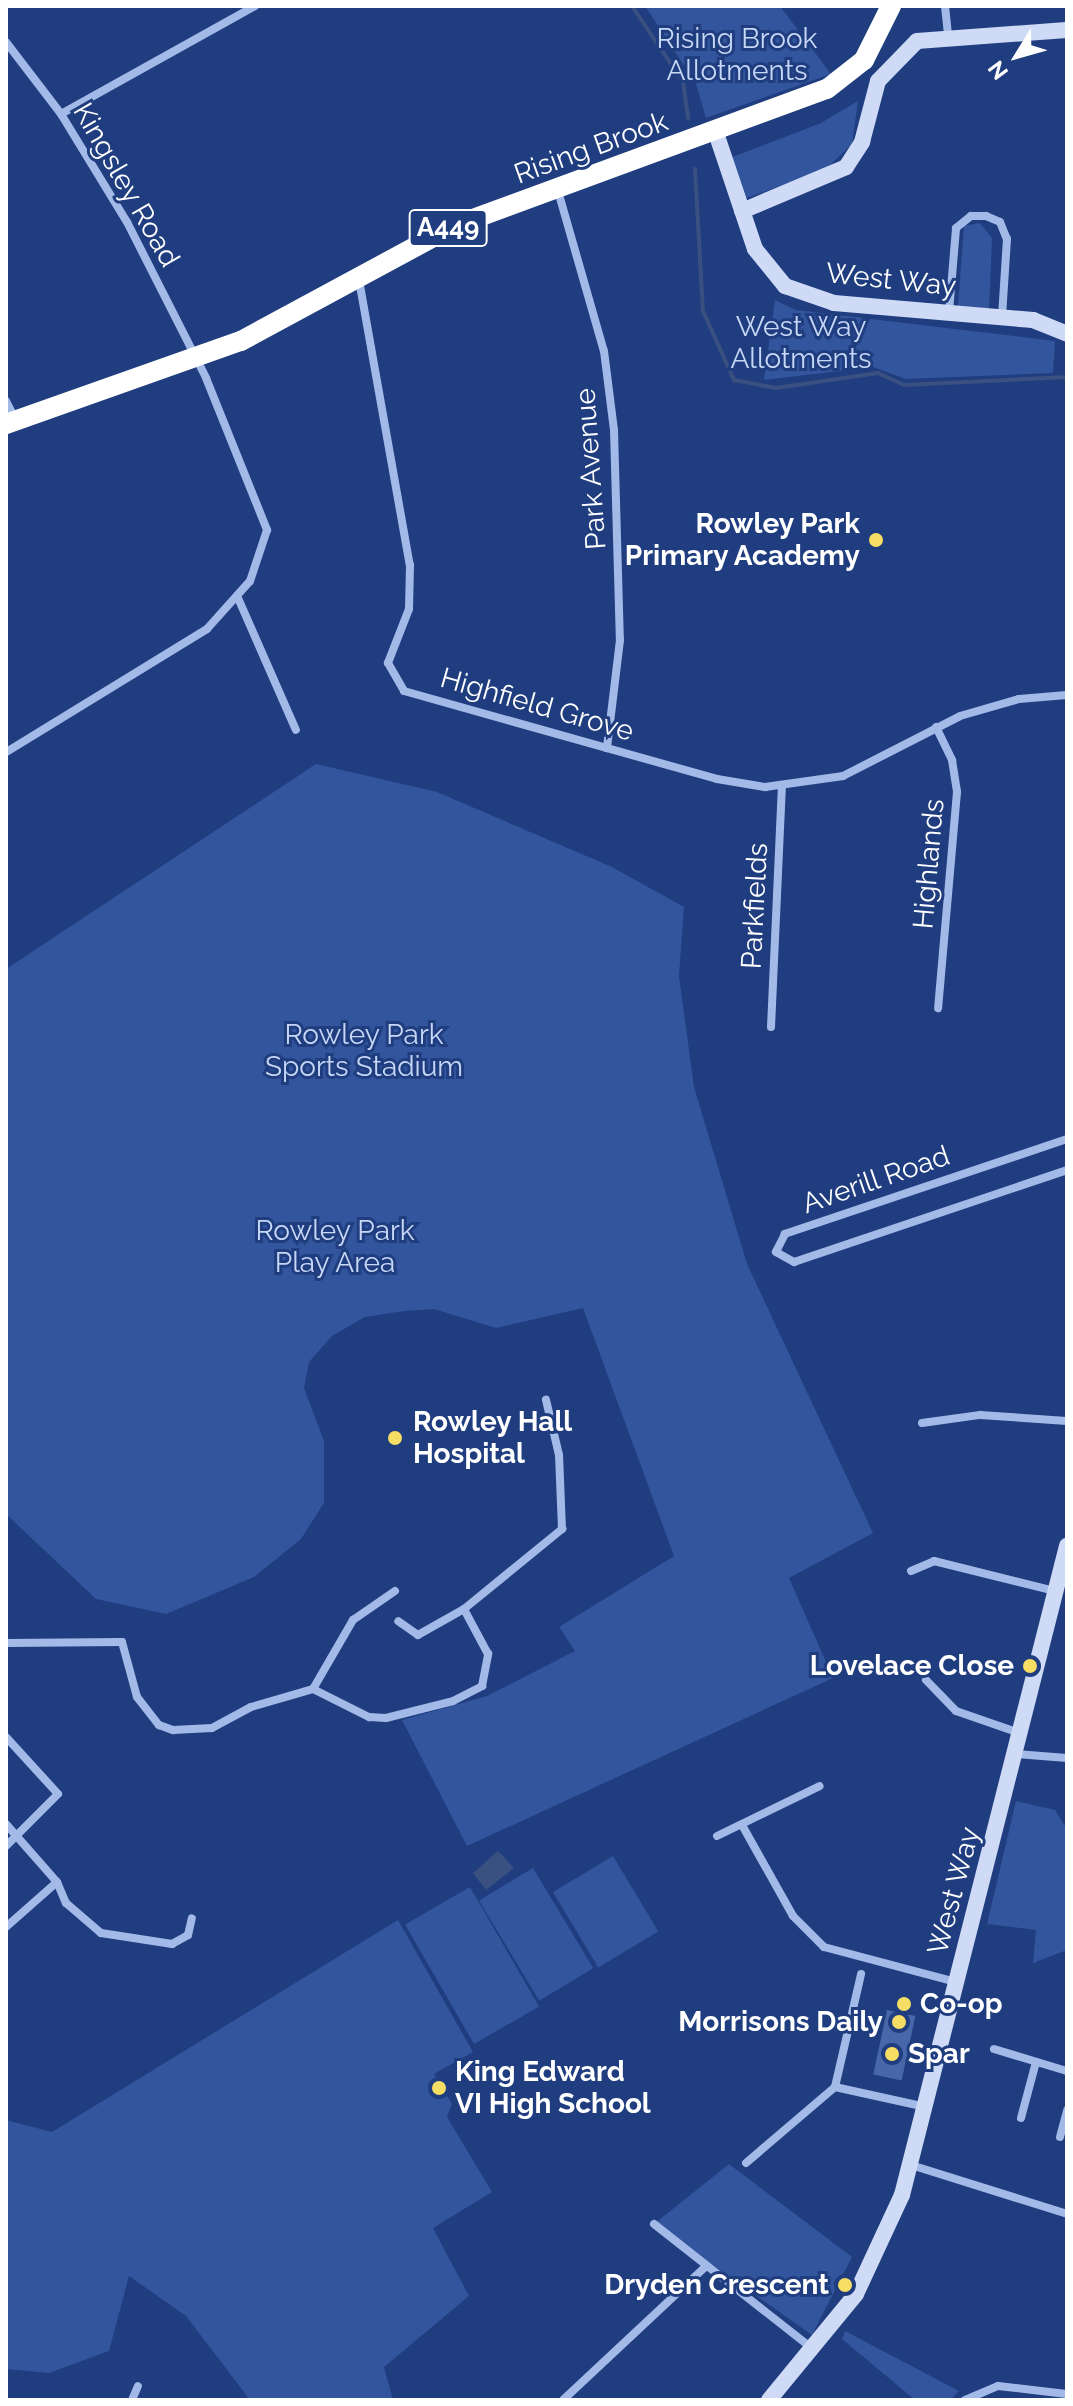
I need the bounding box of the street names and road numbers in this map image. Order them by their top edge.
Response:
street label: Kingsley Road [65,97,187,273]
street label: Rising Brook [510,105,672,191]
road number: A449 [408,206,488,250]
street label: West Way [824,256,958,304]
street label: Park Avenue [569,387,613,551]
street label: Highfield Grove [437,661,637,749]
street label: Highlands [907,798,951,930]
street label: Parkfields [735,842,775,970]
street label: Averill Road [798,1139,954,1221]
street label: West Way [921,1823,987,1959]

